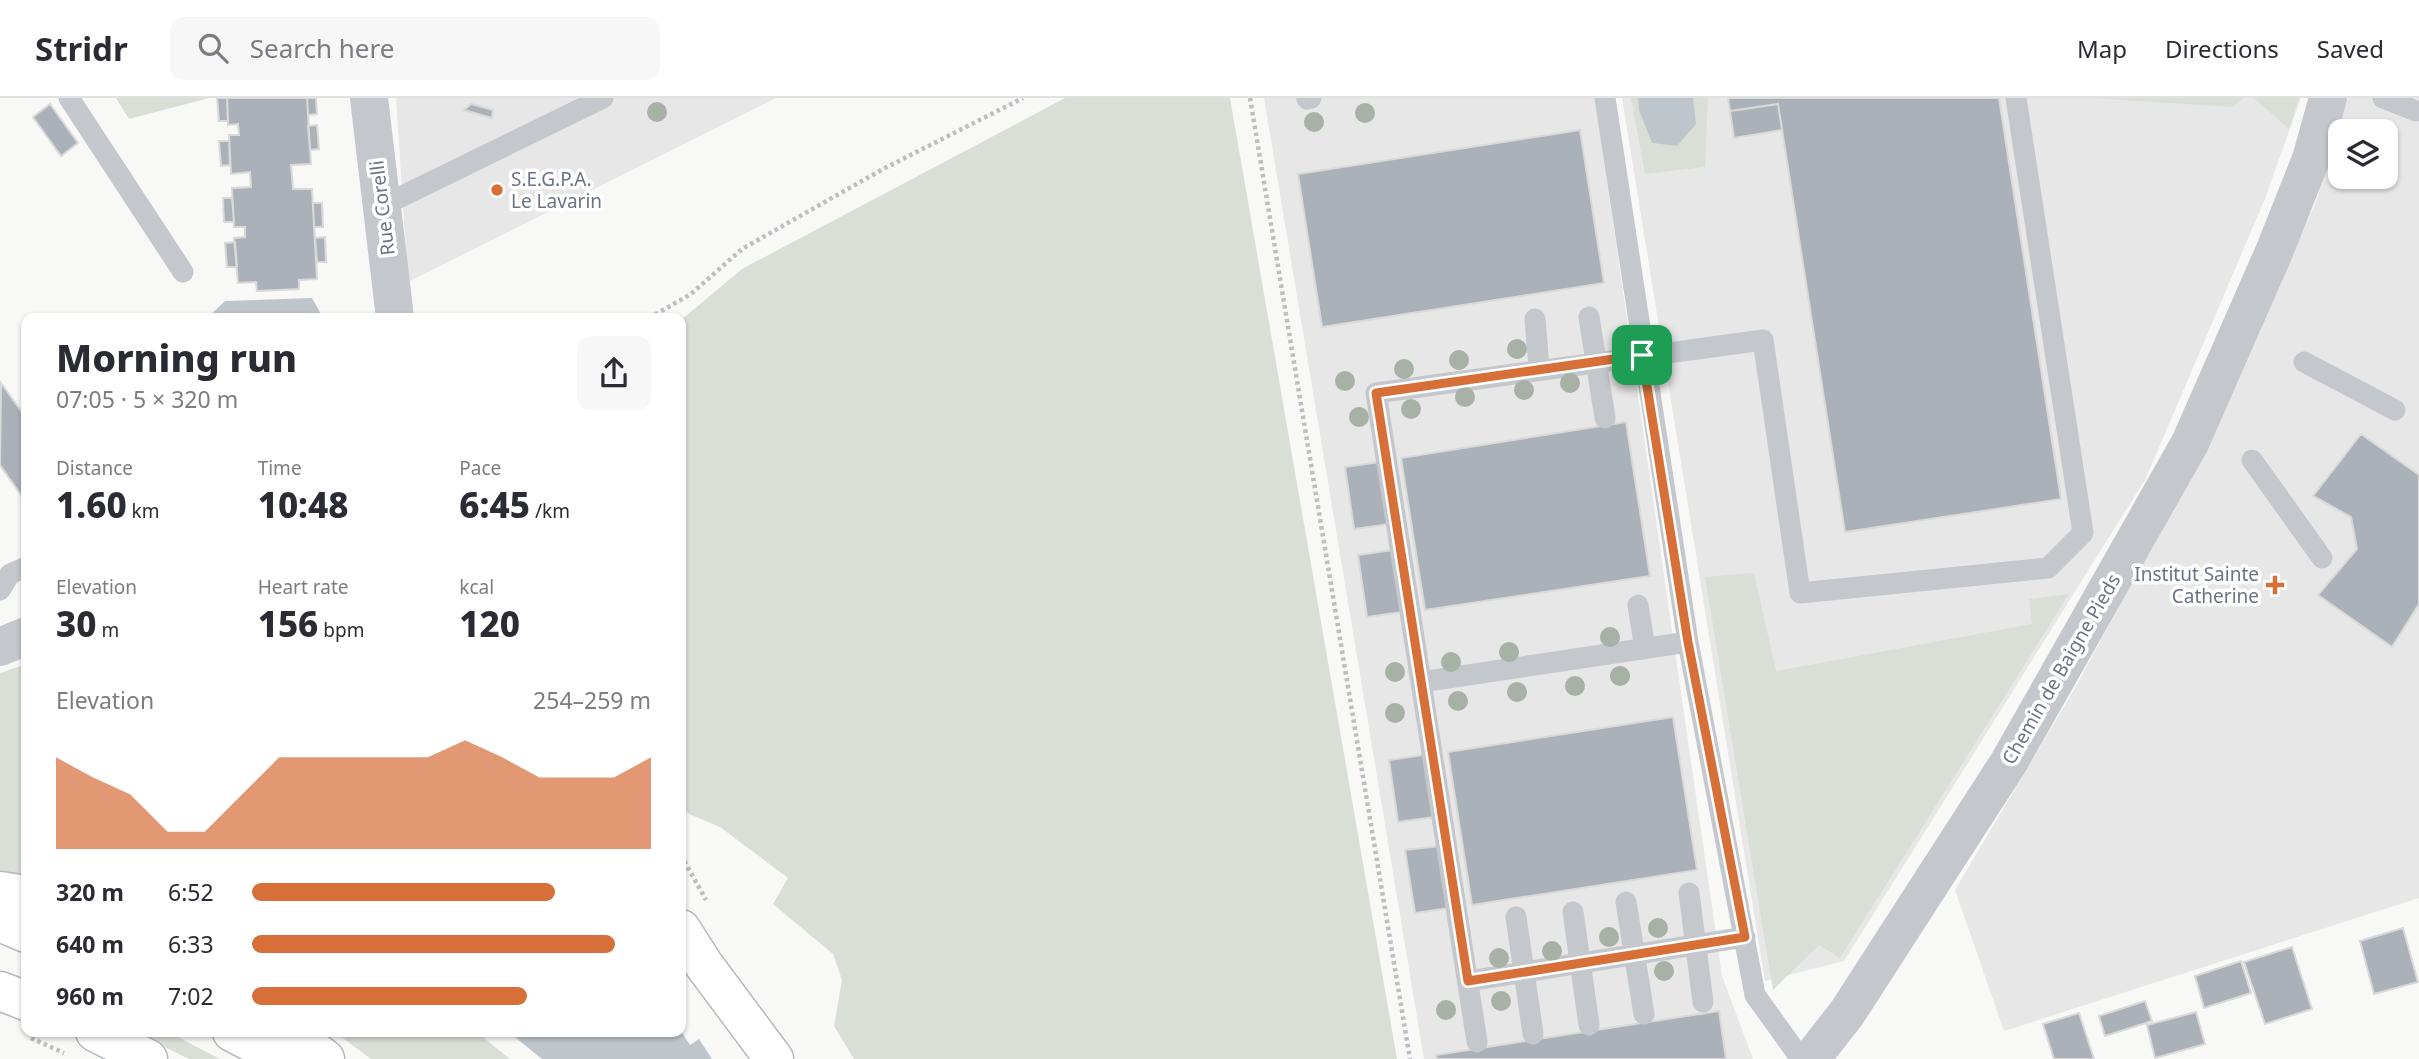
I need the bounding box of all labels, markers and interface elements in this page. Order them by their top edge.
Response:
search box [170,17,660,80]
text: Stridr [35,26,128,71]
icon: search [194,29,232,67]
text: Search here [250,30,394,66]
text: Map [2077,32,2127,65]
text: Directions [2165,32,2279,65]
text: Saved [2317,32,2384,65]
map controls [2328,119,2398,189]
button: layers [2328,119,2398,189]
street label: Rue Corelli [363,159,401,257]
place label: S.E.G.P.A. Le Lavarin [511,166,602,214]
marker: S.E.G.P.A. Le Lavarin [489,182,505,198]
pin [1612,325,1672,385]
text: Morning run [56,331,297,383]
button: share [577,336,651,410]
icon: arrive [1623,336,1661,374]
text: 07:05 · 5 × 320 m [56,383,238,415]
text: Distance [56,455,133,481]
text: Time [258,455,302,481]
text: Pace [459,455,501,481]
text: 1.60 [56,481,127,528]
text: 10:48 [258,481,349,528]
text: 6:45 [459,481,530,528]
text: km [127,498,160,524]
text: /km [530,498,570,524]
place label: Institut Sainte Catherine [2134,561,2259,609]
street label: Chemin de Baigne Pieds [1996,569,2126,769]
text: Elevation [56,574,137,600]
text: Heart rate [258,574,348,600]
text: kcal [459,574,494,600]
marker: Institut Sainte Catherine [2265,575,2285,595]
text: 30 [56,600,96,647]
text: 156 [258,600,318,647]
text: 120 [459,600,520,647]
text: m [96,617,119,643]
text: bpm [318,617,364,643]
text: Elevation [56,684,154,716]
text: 254–259 m [533,684,651,716]
text: 320 m [56,876,124,908]
text: 6:52 [168,876,214,908]
text: 640 m [56,928,124,960]
text: 6:33 [168,928,214,960]
text: 960 m [56,980,124,1012]
text: 7:02 [168,980,214,1012]

